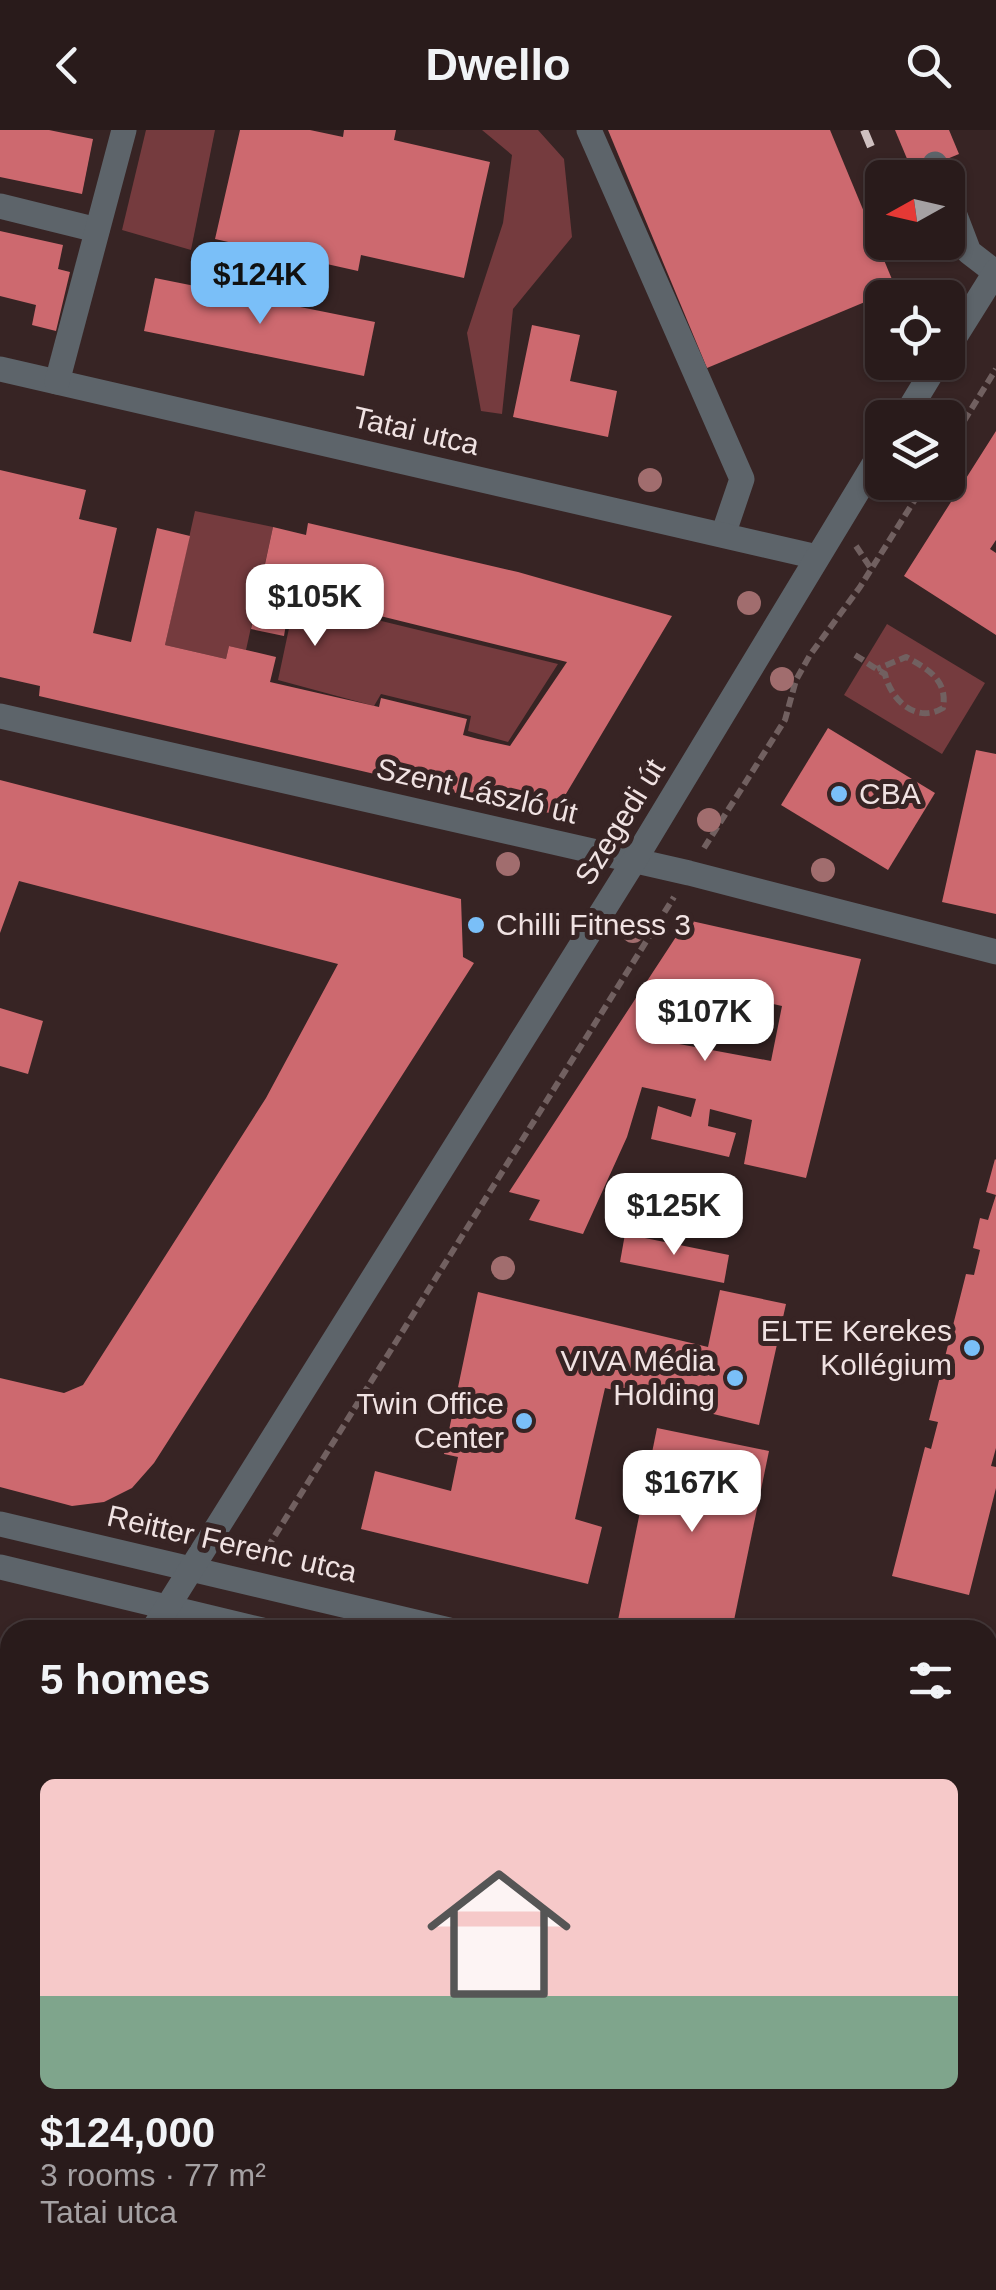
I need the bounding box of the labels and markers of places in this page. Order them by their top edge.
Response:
pin: $124K [190,242,330,327]
pin: $105K [245,564,385,649]
place label: CBA [859,777,921,810]
marker: CBA [828,783,850,805]
place label: Chilli Fitness 3 [496,908,691,941]
marker: Chilli Fitness 3 [465,914,487,936]
pin: $107K [635,979,775,1064]
pin: $125K [604,1173,744,1258]
place label: ELTE Kerekes Kollégium [761,1314,952,1381]
marker: ELTE Kerekes Kollégium [961,1337,983,1359]
place label: VIVA Média Holding [560,1344,715,1411]
marker: VIVA Média Holding [724,1367,746,1389]
place label: Twin Office Center [356,1387,504,1454]
marker: Twin Office Center [513,1410,535,1432]
pin: $167K [622,1450,762,1535]

